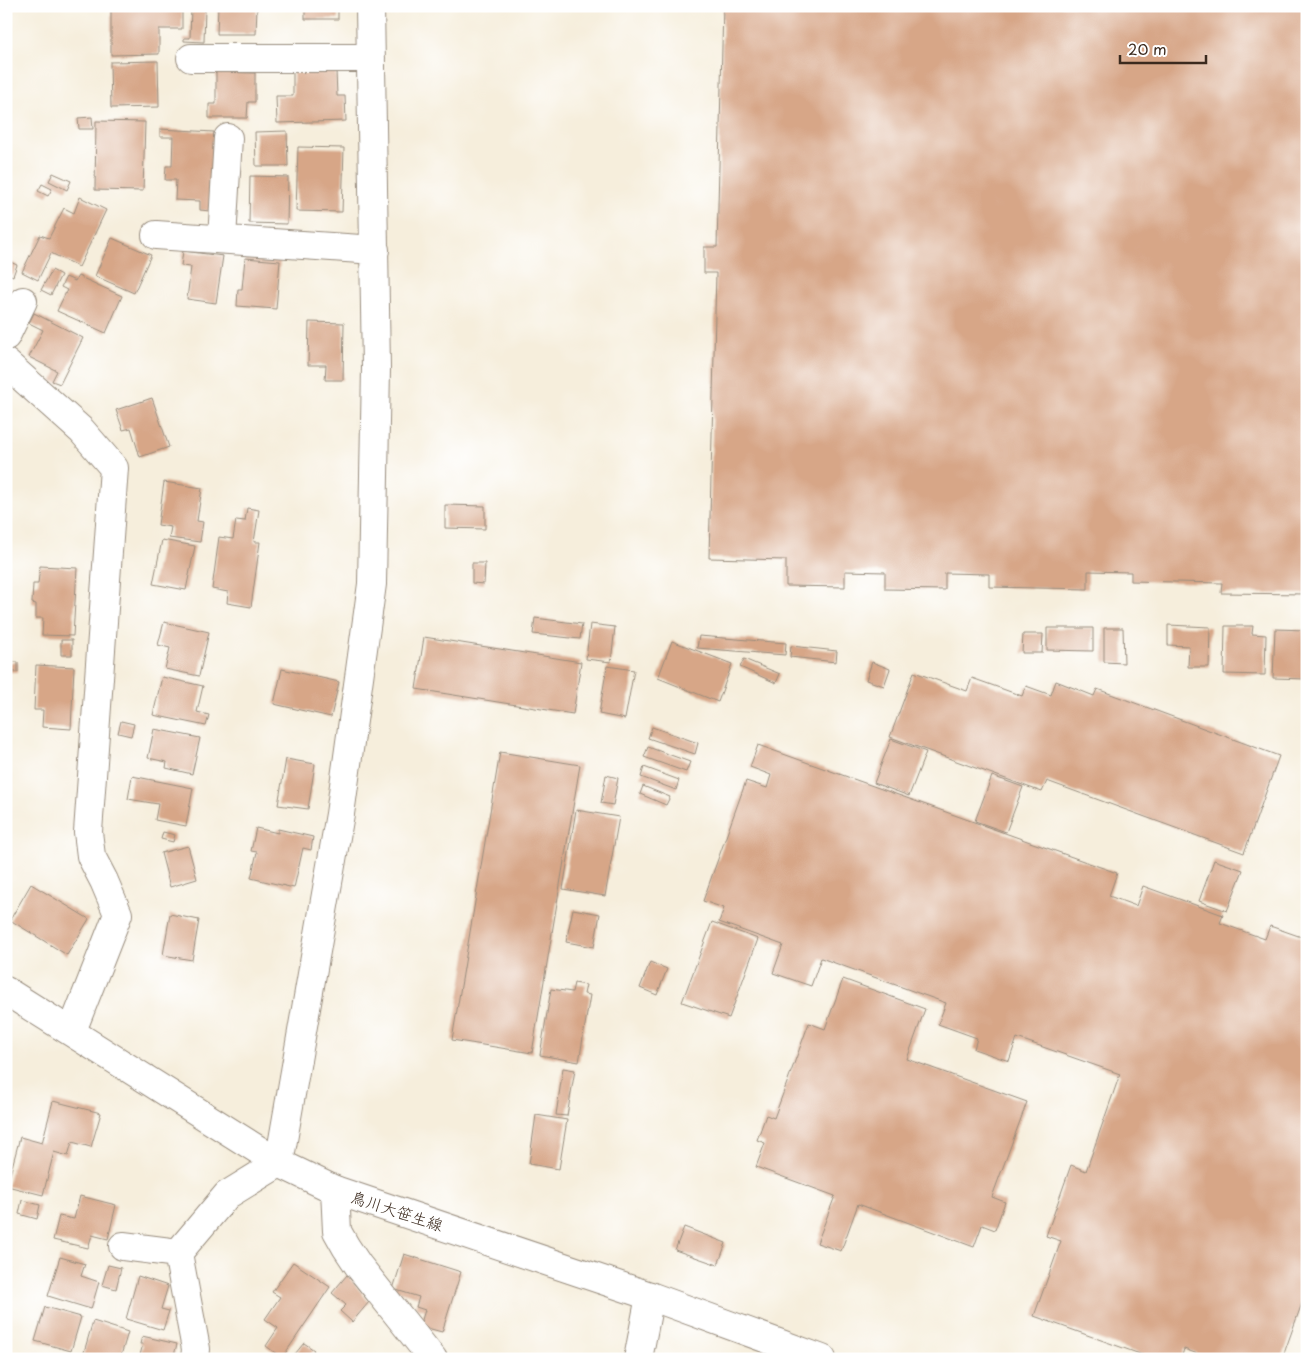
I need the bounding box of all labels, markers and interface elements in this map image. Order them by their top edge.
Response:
scale bar [1120,32,1207,64]
text: 20 m [1128,37,1167,60]
street label: 鳥川大笹生線 [348,1184,447,1236]

